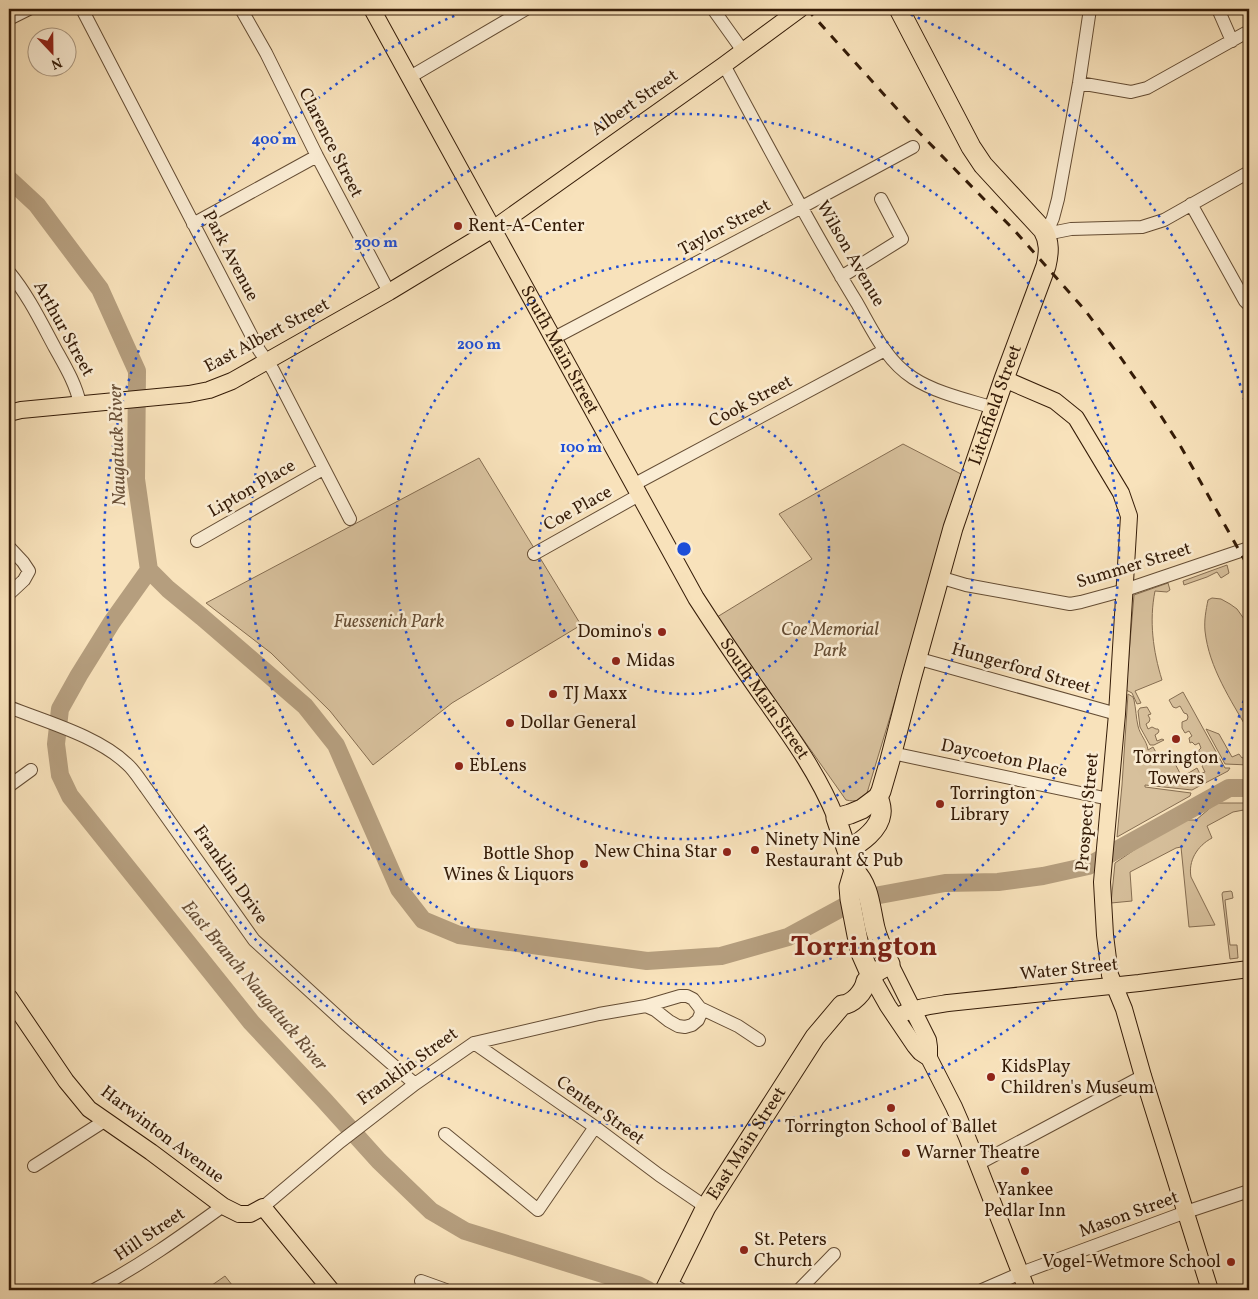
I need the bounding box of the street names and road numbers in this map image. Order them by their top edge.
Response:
street label: Albert Street [586,64,684,142]
street label: Clarence Street [292,84,368,202]
street label: Taylor Street [675,193,775,263]
street label: Wilson Avenue [809,196,891,312]
street label: Park Avenue [196,206,264,306]
street label: Arthur Street [26,277,100,381]
street label: South Main Street [514,281,605,419]
street label: East Albert Street [200,292,334,380]
street label: Litchfield Street [963,341,1028,469]
street label: Cook Street [705,370,797,434]
street label: Lipton Place [204,454,300,524]
street label: Coe Place [539,480,617,538]
street label: Summer Street [1074,537,1194,595]
street label: South Main Street [713,633,815,765]
street label: Hungerford Street [948,637,1094,701]
street label: Daycoeton Place [938,733,1070,785]
street label: Prospect Street [1070,751,1106,873]
street label: Franklin Drive [187,820,273,930]
street label: Water Street [1019,952,1119,988]
street label: Franklin Street [353,1022,463,1112]
street label: Center Street [551,1070,649,1152]
street label: Harwinton Avenue [95,1080,229,1190]
street label: East Main Street [701,1082,792,1205]
street label: Mason Street [1076,1185,1182,1245]
street label: Hill Street [110,1202,190,1268]

